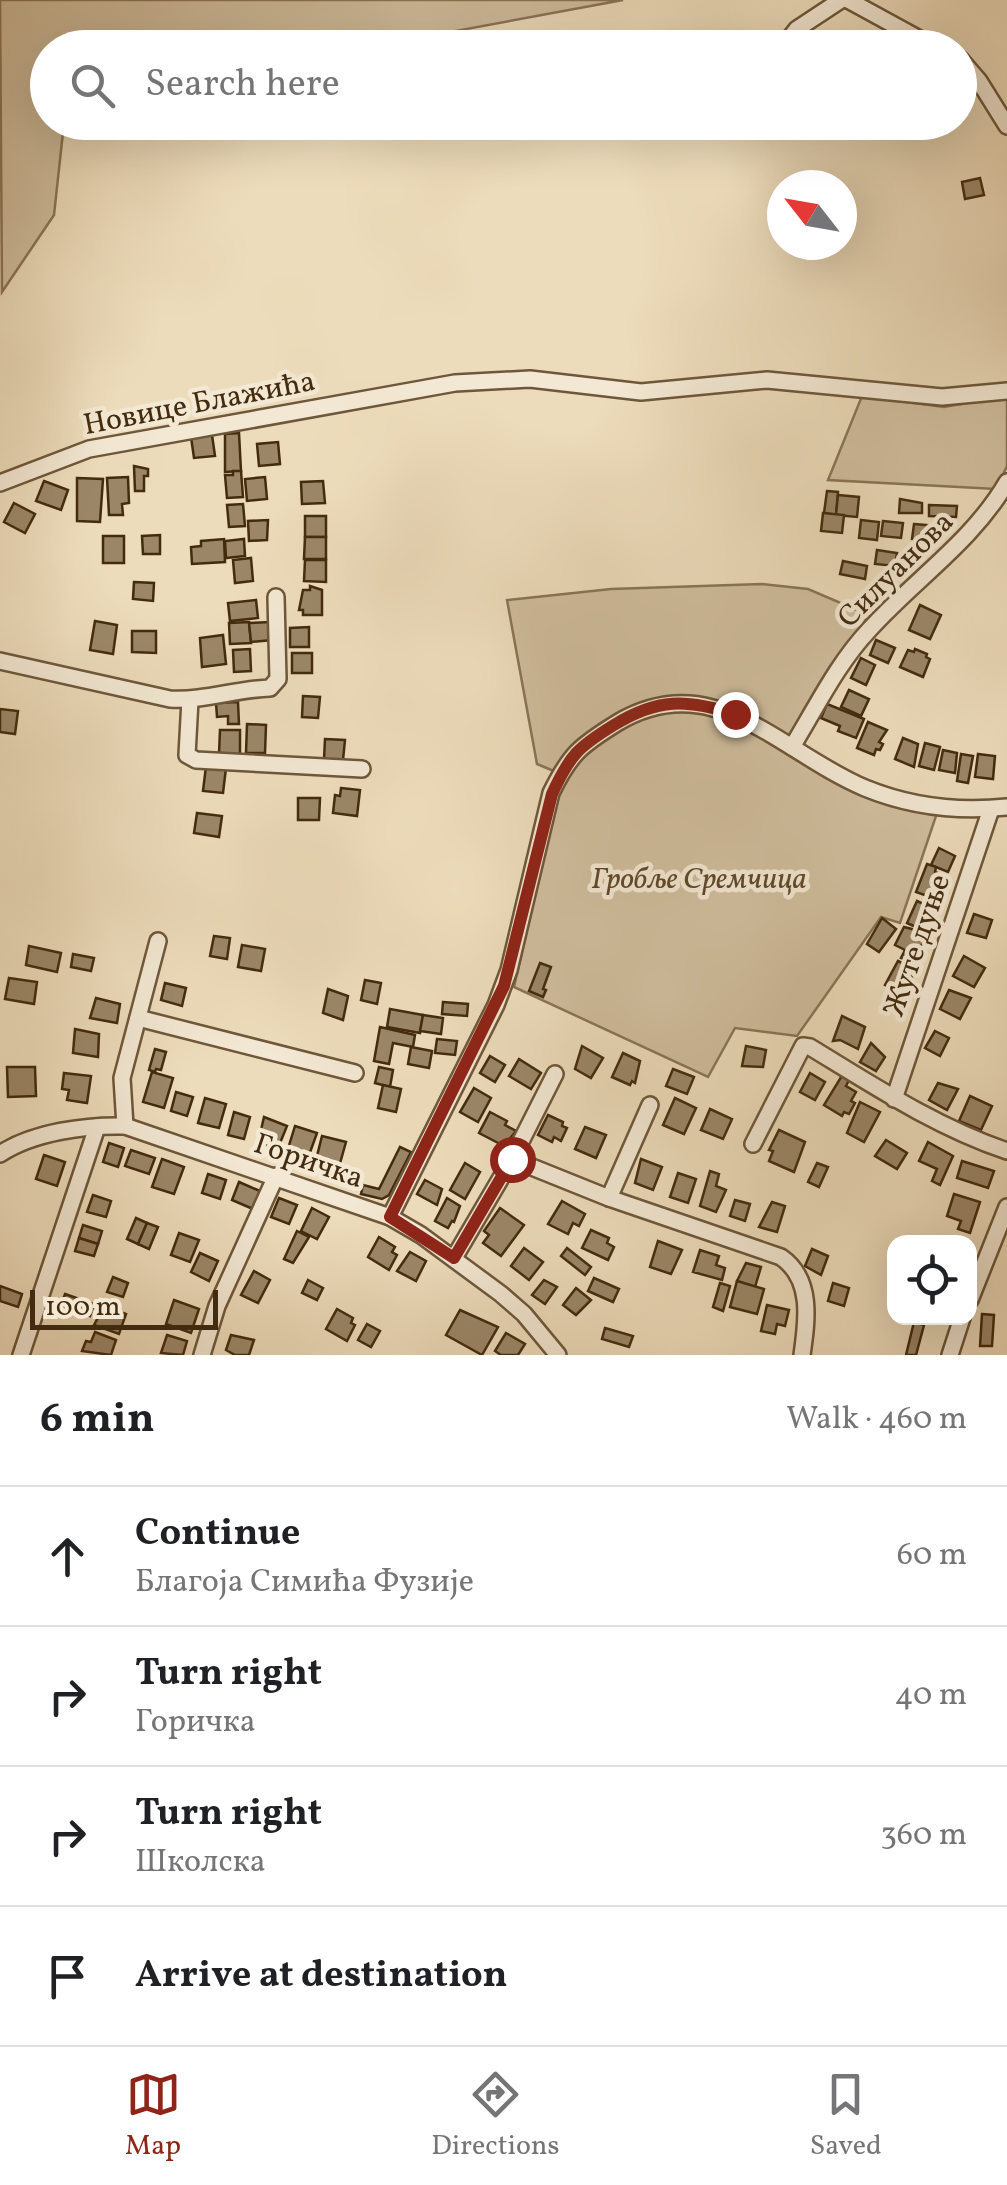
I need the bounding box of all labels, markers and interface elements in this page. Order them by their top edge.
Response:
search box [30,30,977,140]
icon: search [65,58,120,113]
text: Search here [145,59,340,112]
north arrow [767,170,857,260]
street label: Новице Блажића [80,361,319,447]
street label: Силуанова [829,503,964,638]
route end [713,692,759,738]
park label: Гробље Сремчица [591,859,807,901]
street label: Жуте дуње [874,869,962,1023]
street label: Горичка [248,1124,369,1200]
route start [490,1137,536,1183]
map controls [887,1235,977,1325]
button: locate [887,1235,977,1325]
scale bar [30,1285,218,1330]
text: 100 m [45,1288,120,1327]
text: 6 min [40,1391,155,1450]
text: Walk · 460 m [786,1398,967,1442]
text: Continue [135,1508,300,1561]
icon: ahead [40,1529,95,1584]
text: 60 m [897,1534,967,1578]
text: Благоја Симића Фузије [135,1561,474,1605]
text: Turn right [135,1648,322,1701]
icon: right [40,1669,95,1724]
text: 40 m [895,1674,967,1718]
text: Горичка [135,1701,256,1745]
text: Turn right [135,1788,322,1841]
icon: right [40,1809,95,1864]
text: 360 m [880,1814,967,1858]
text: Школска [135,1841,266,1885]
icon: arrive [40,1949,95,2004]
text: Arrive at destination [135,1950,508,2003]
tab: Map [125,2067,181,2166]
tab: Directions [431,2067,560,2166]
tab: Saved [810,2067,882,2166]

